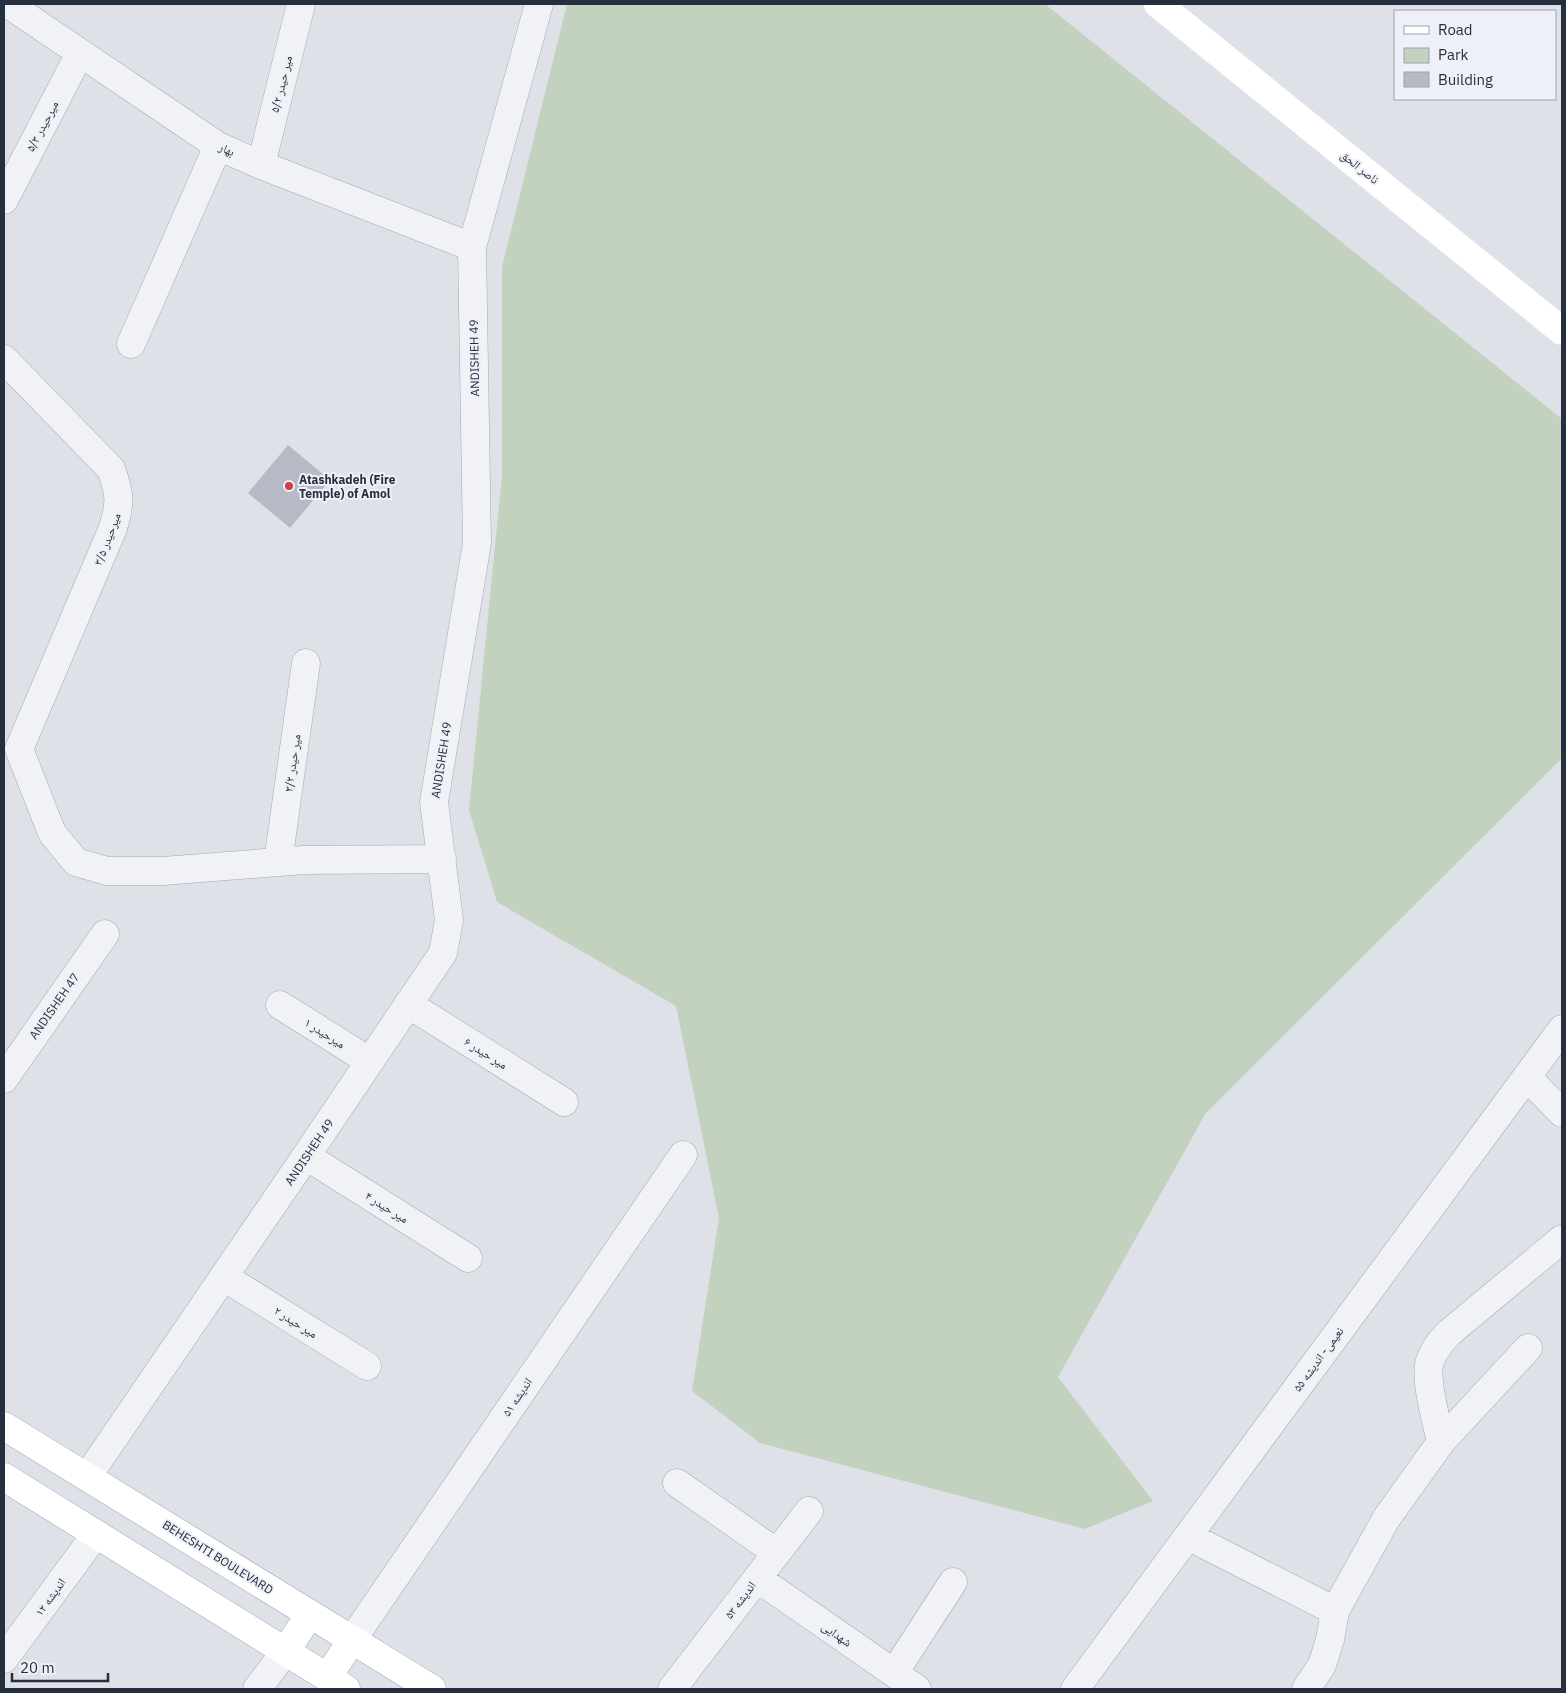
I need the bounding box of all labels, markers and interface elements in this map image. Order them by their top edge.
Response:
legend [1394,10,1556,100]
text: Road [1438,20,1473,39]
text: Park [1438,45,1468,64]
street label: میر حیدر ۵/۲ [267,54,295,114]
text: Building [1438,70,1493,89]
street label: میرحیدر ۵/۳ [22,98,62,154]
street label: بهار [216,138,237,159]
street label: ناصر الحق [1338,147,1382,187]
street label: ANDISHEH 49 [466,319,482,397]
place label: Atashkadeh (Fire Temple) of Amol [299,472,396,501]
marker: Atashkadeh (Fire Temple) of Amol [283,480,295,492]
street label: میرحیدر ۳/۵ [90,511,124,567]
street label: ANDISHEH 49 [428,721,454,799]
street label: میر حیدر ۳/۲ [281,733,304,793]
street label: ANDISHEH 47 [26,970,82,1042]
street label: میرحیدر ۱ [302,1015,348,1051]
street label: میر حیدر ۶ [462,1034,510,1072]
street label: ANDISHEH 49 [281,1116,337,1188]
street label: میر حیدر ۴ [363,1188,411,1226]
street label: میر حیدر ۲ [272,1303,320,1341]
street label: نعیمی- اندیشه ۵۵ [1289,1324,1347,1394]
street label: اندیشه ۵۱ [499,1375,535,1419]
street label: BEHESHTI BOULEVARD [160,1517,276,1597]
street label: اندیشه ۱۲ [31,1575,69,1619]
street label: اندیشه ۵۳ [721,1578,759,1622]
street label: شهدایی [819,1618,855,1650]
scale bar [12,1650,109,1682]
text: 20 m [20,1658,55,1677]

